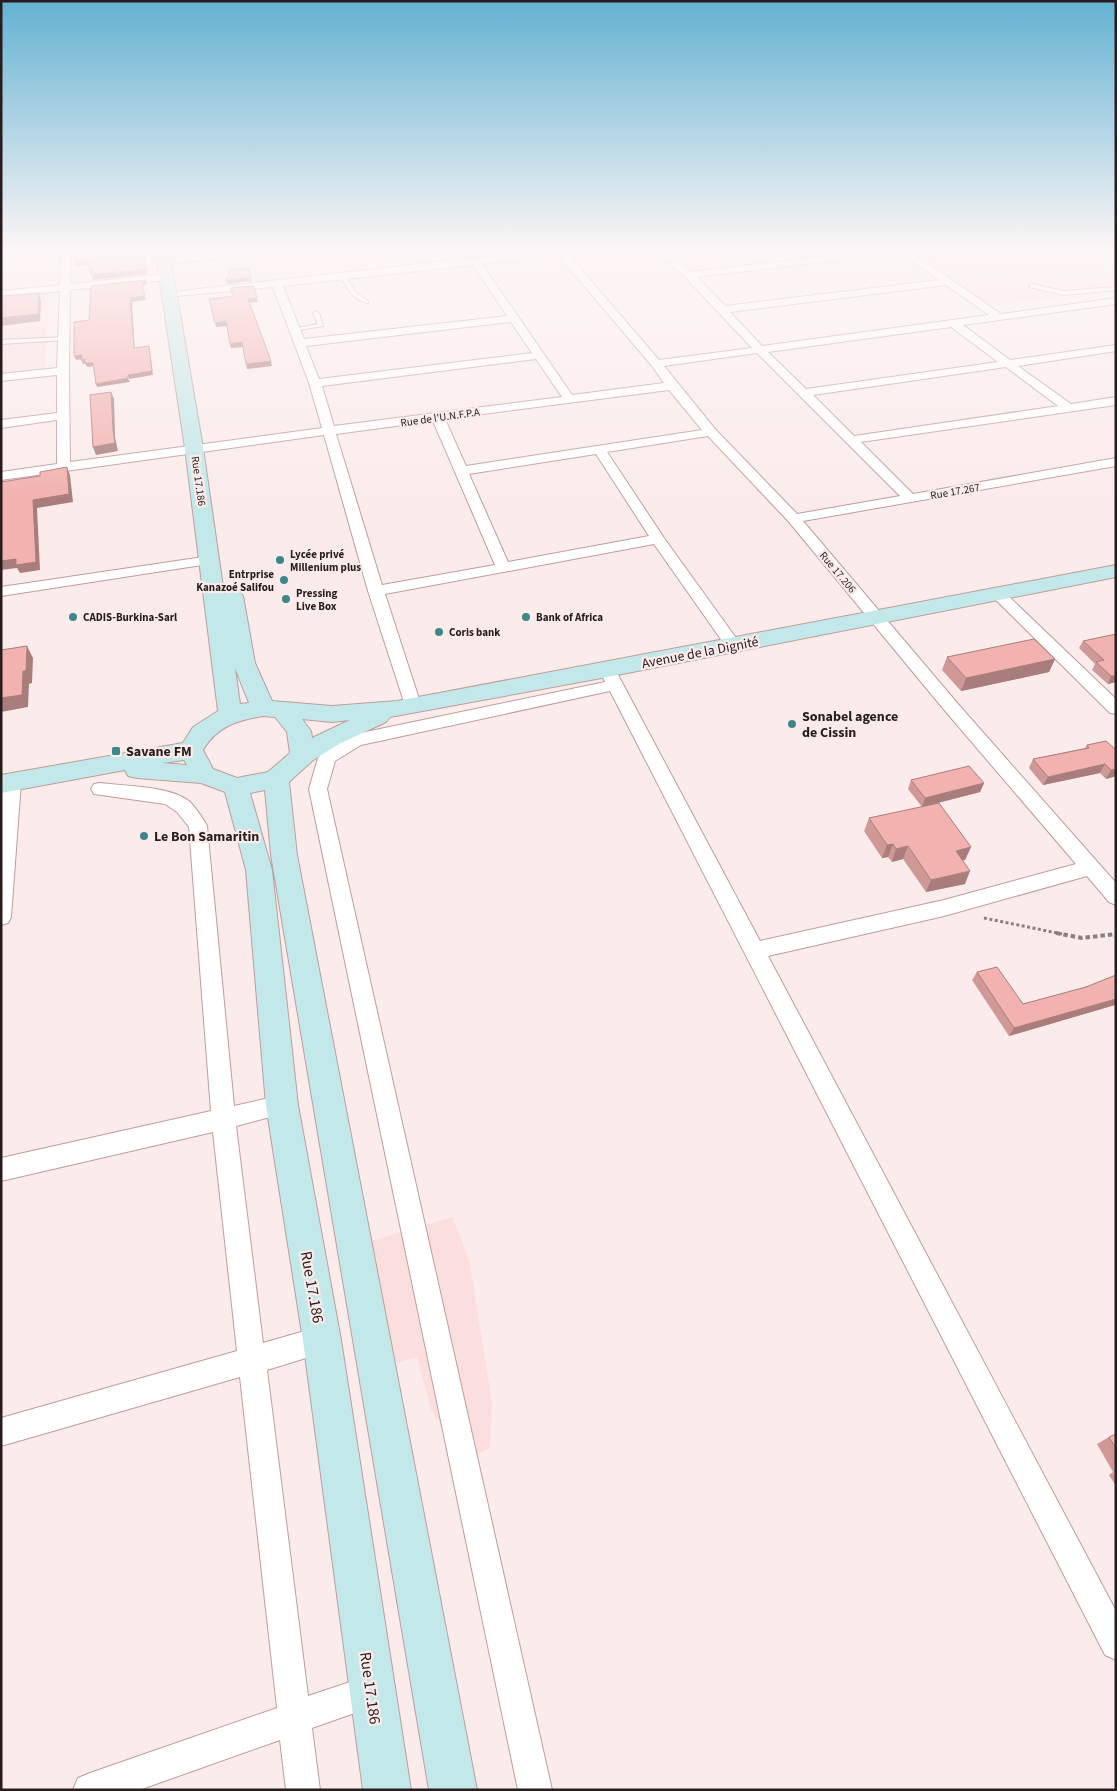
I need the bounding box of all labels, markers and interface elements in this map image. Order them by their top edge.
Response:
street label: Rue de l'U.N.F.P.A [400,405,481,430]
street label: Rue 17.186 [188,455,209,507]
street label: Rue 17.267 [929,480,981,503]
place label: Lycée privé Millenium plus [290,547,361,575]
street label: Rue 17.206 [816,548,860,597]
marker: Lycée privé Millenium plus [274,554,286,566]
place label: Entrprise Kanazoé Salifou [196,567,274,595]
marker: Entrprise Kanazoé Salifou [278,574,290,586]
place label: Pressing Live Box [296,586,338,614]
marker: Pressing Live Box [280,593,292,605]
place label: CADIS-Burkina-Sarl [83,610,178,625]
place label: Bank of Africa [536,610,603,625]
marker: CADIS-Burkina-Sarl [67,611,79,623]
marker: Bank of Africa [520,611,532,623]
place label: Coris bank [449,625,500,640]
marker: Coris bank [433,626,445,638]
street label: Avenue de la Dignité [640,632,760,674]
place label: Sonabel agence de Cissin [802,707,898,743]
marker: Sonabel agence de Cissin [786,718,798,730]
place label: Savane FM [126,742,192,762]
marker: Savane FM [110,745,122,757]
place label: Le Bon Samaritin [154,827,259,847]
marker: Le Bon Samaritin [138,830,150,842]
street label: Rue 17.186 [295,1249,329,1325]
street label: Rue 17.186 [354,1651,386,1726]

